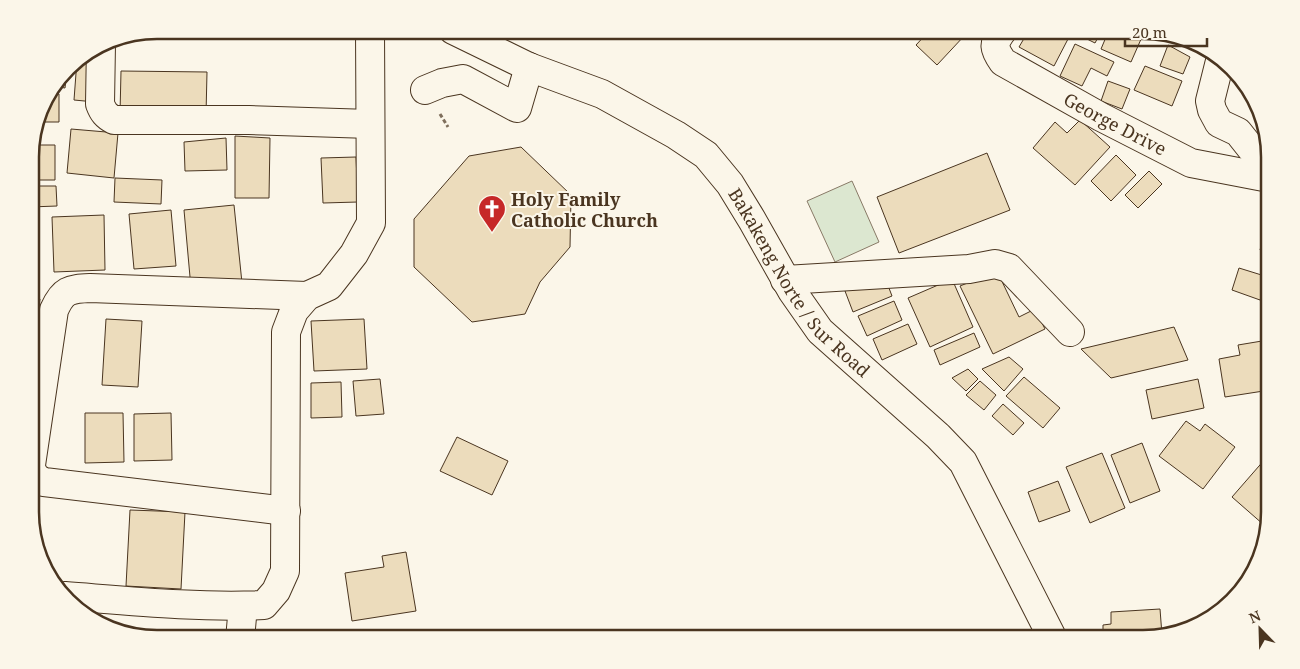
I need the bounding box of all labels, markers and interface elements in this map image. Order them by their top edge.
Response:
scale bar [1125,15,1208,47]
text: 20 m [1132,22,1167,42]
street label: George Drive [1060,87,1171,161]
street label: Bakakeng Norte / Sur Road [723,183,875,382]
place label: Holy Family Catholic Church [511,187,658,232]
church icon: Holy Family Catholic Church [477,194,507,233]
north arrow [1235,604,1285,654]
text: N [1246,606,1264,627]

